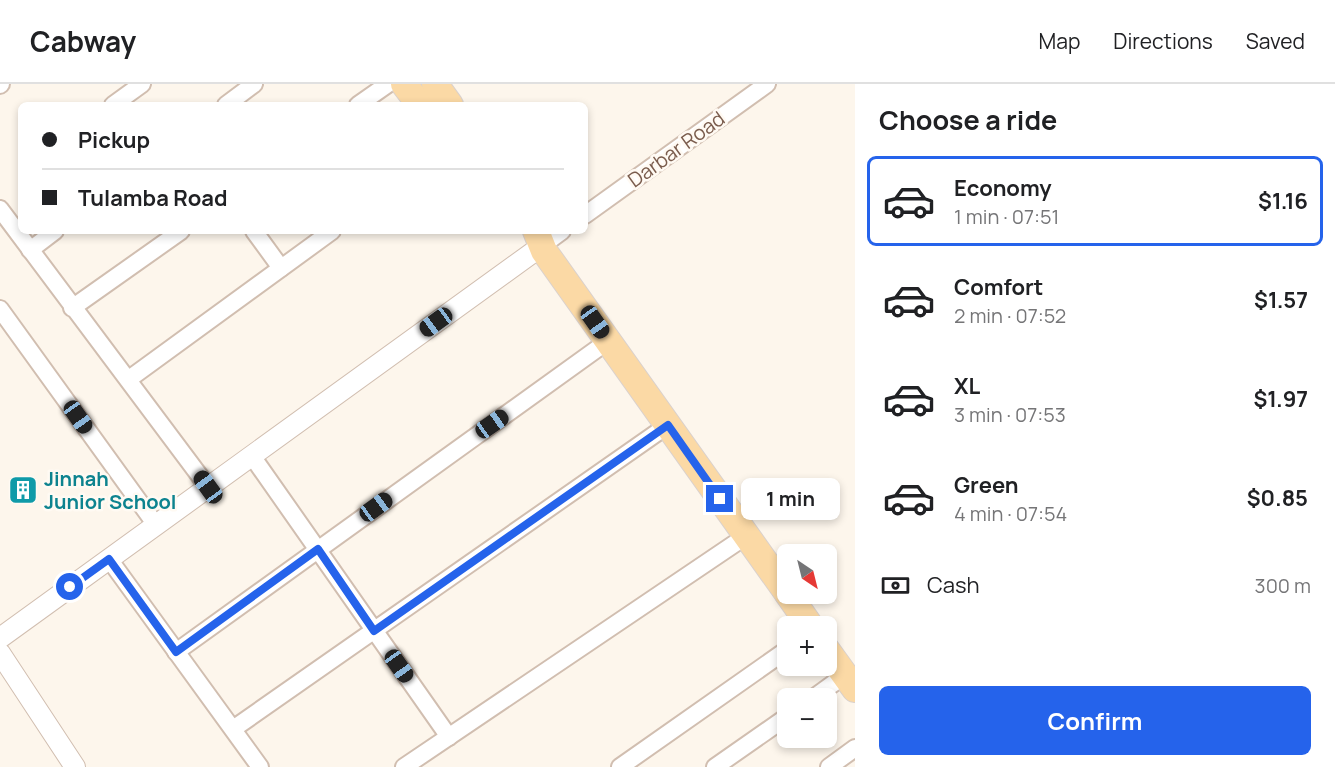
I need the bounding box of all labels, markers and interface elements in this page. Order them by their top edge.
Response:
text: Cabway [30,22,136,60]
text: Map [1039,27,1080,55]
text: Directions [1113,27,1213,55]
text: Saved [1246,27,1305,55]
text: Choose a ride [879,101,1057,138]
street label: Darbar Road [622,105,730,193]
text: Pickup [78,125,150,155]
text: Economy [954,173,1052,203]
icon: car [882,174,936,228]
text: Tulamba Road [78,183,228,213]
text: $1.16 [1258,186,1308,216]
text: 1 min · 07:51 [954,203,1059,230]
text: Comfort [954,272,1043,302]
icon: car [882,273,936,327]
text: $1.57 [1254,285,1308,315]
car [577,302,613,342]
text: 2 min · 07:52 [954,302,1066,329]
car [416,304,456,340]
text: XL [954,371,980,401]
icon: car [882,372,936,426]
text: $1.97 [1253,384,1308,414]
car [60,397,96,437]
text: 3 min · 07:53 [954,401,1066,428]
car [472,406,512,442]
place label: Jinnah Junior School [44,465,176,515]
car [190,467,226,507]
text: Green [954,470,1019,500]
icon: car [882,471,936,525]
building icon: Jinnah Junior School [7,474,39,506]
callout: 1 min [741,478,840,520]
text: $0.85 [1247,483,1308,513]
route end [706,485,733,512]
text: 1 min [766,485,815,512]
car [356,489,396,525]
text: 4 min · 07:54 [954,500,1067,527]
north arrow [777,544,837,604]
map controls [777,544,837,748]
icon: cash [879,569,912,602]
text: Cash [927,570,980,600]
text: 300 m [1255,572,1311,599]
route start [56,573,83,600]
button: + [777,616,837,676]
car [381,646,417,686]
button: Confirm [879,686,1311,755]
button: − [777,688,837,748]

